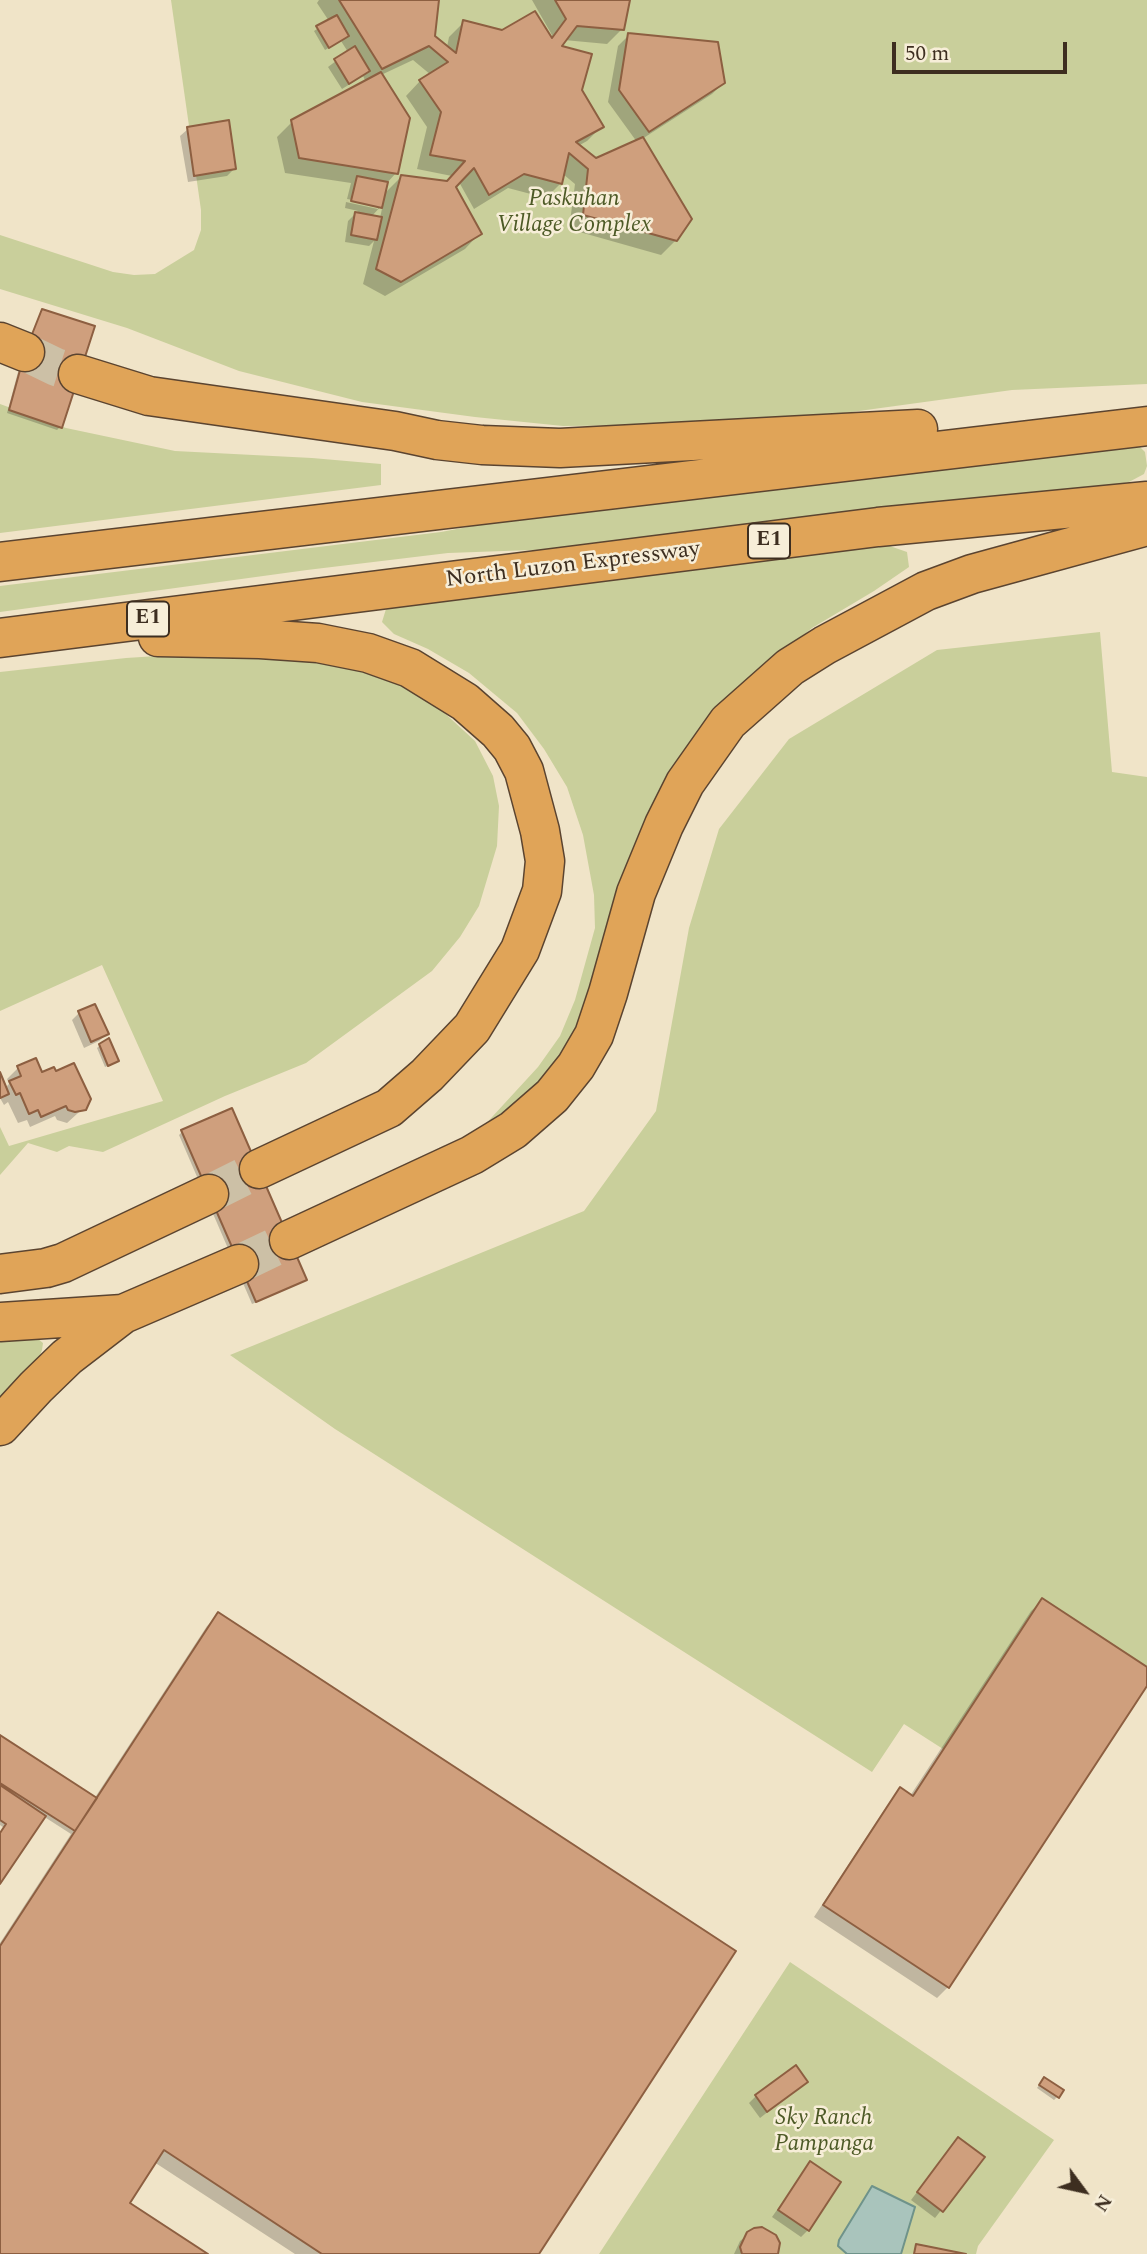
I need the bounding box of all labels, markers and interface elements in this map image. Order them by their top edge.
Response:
scale bar [895,28,1070,72]
text: 50 m [905,38,949,70]
park label: Paskuhan Village Complex [497,186,651,240]
road number: E1 [748,524,790,558]
street label: North Luzon Expressway [444,537,702,595]
road number: E1 [127,602,169,636]
park label: Sky Ranch Pampanga [774,2105,874,2159]
north arrow [1049,2156,1119,2226]
text: N [1086,2188,1118,2217]

